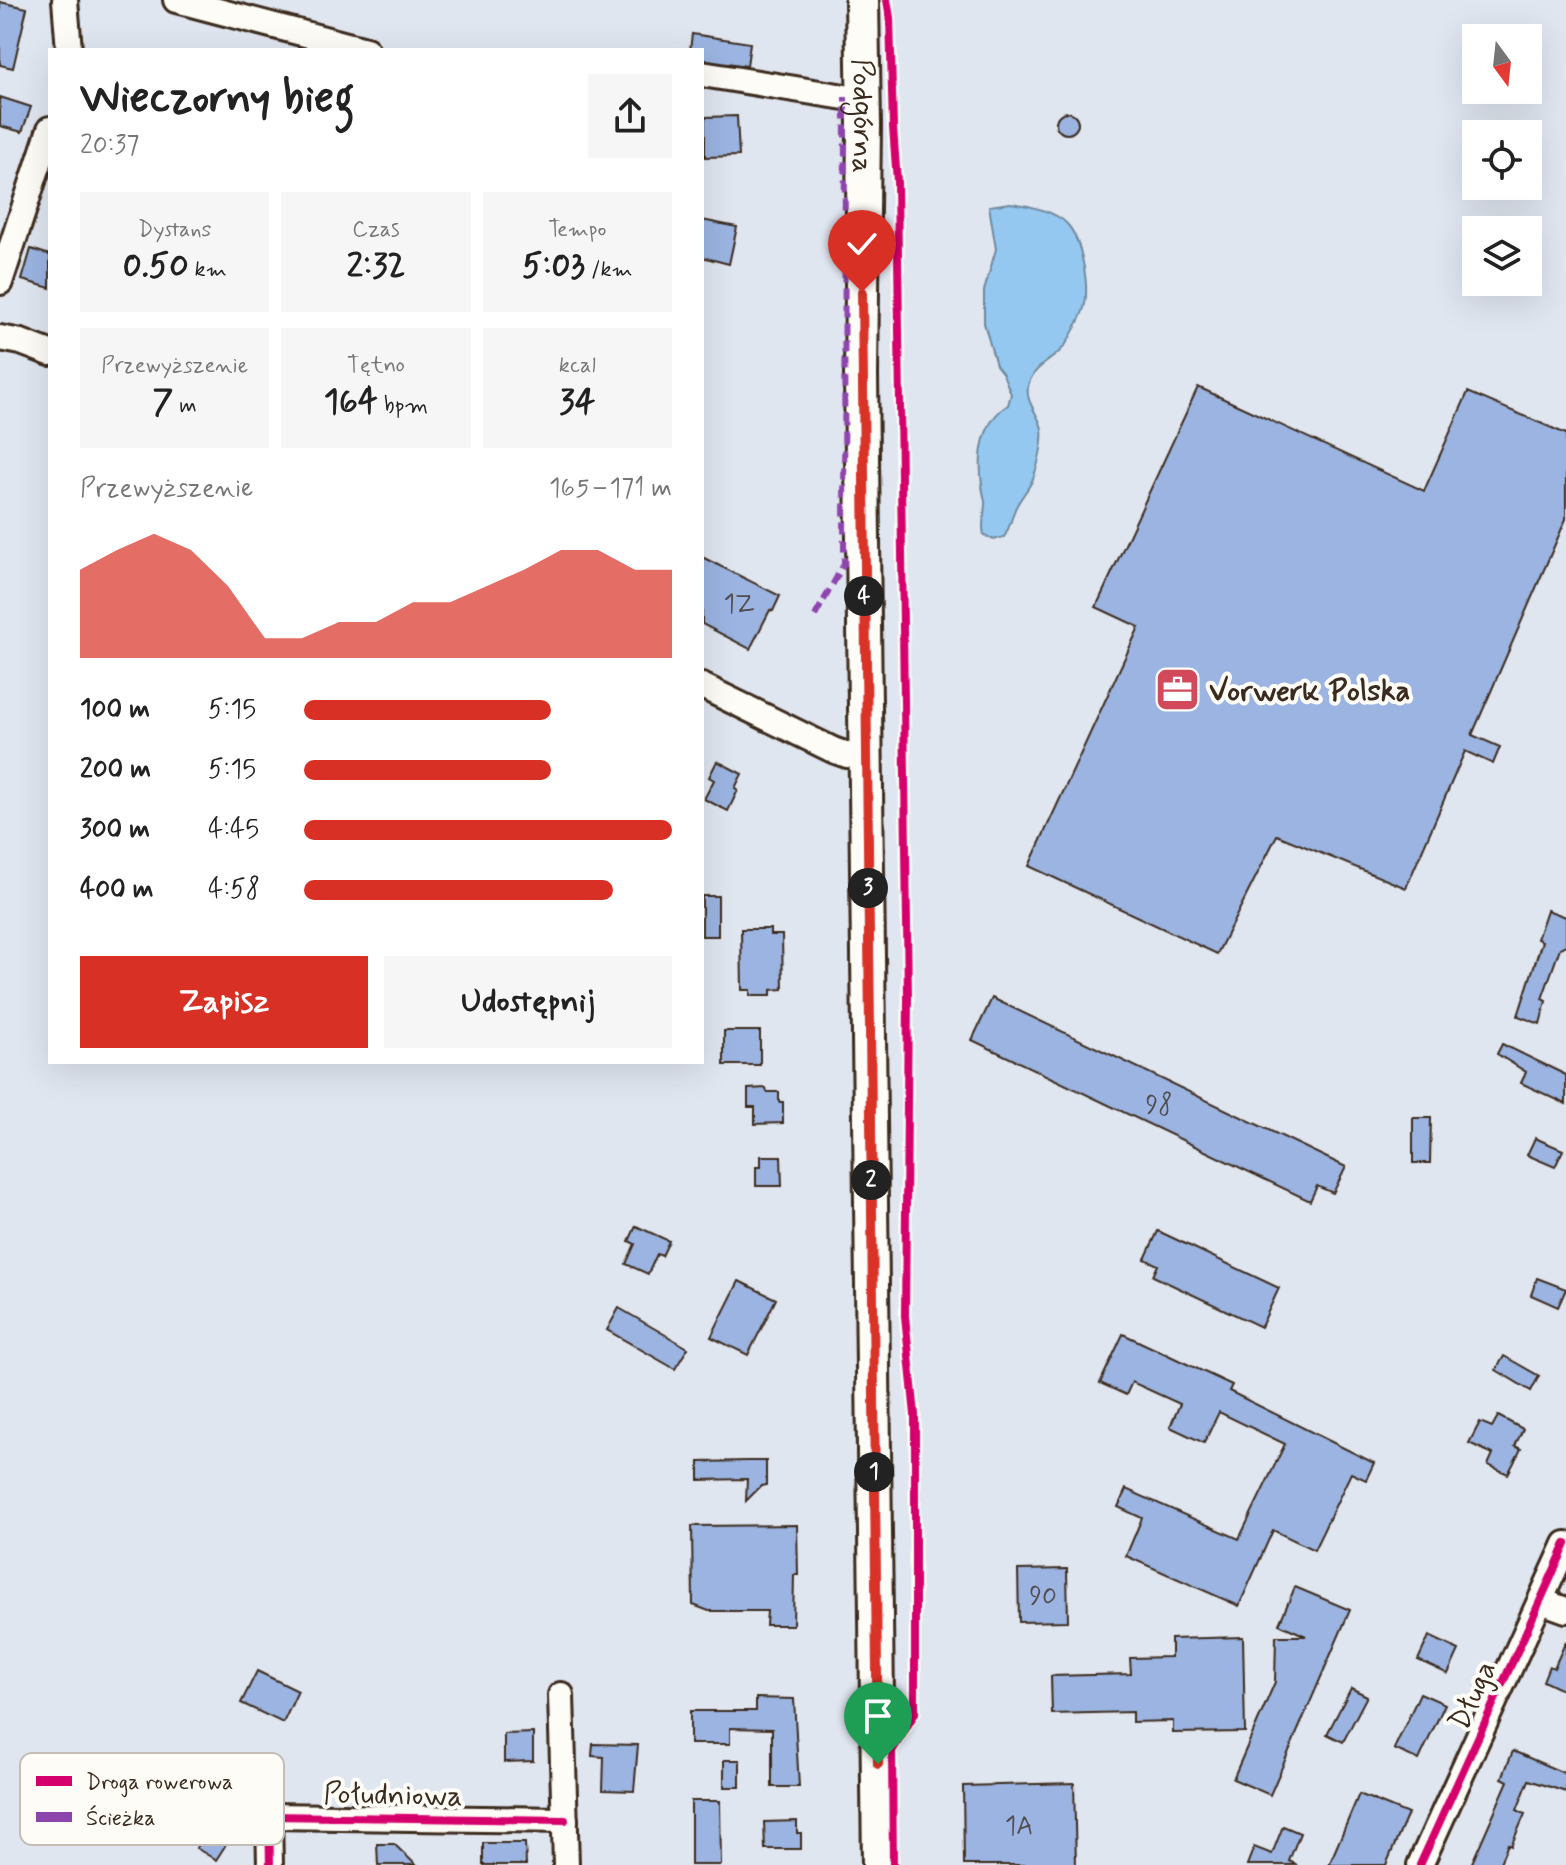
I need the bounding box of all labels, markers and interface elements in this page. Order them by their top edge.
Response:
north arrow [1462,24,1542,104]
map controls [1462,24,1542,296]
street label: Podgórna [841,58,882,174]
text: Wieczorny bieg [80,70,355,128]
button: share [588,74,672,158]
button: locate [1462,120,1542,200]
text: 20:37 [80,129,139,163]
pin [828,210,896,292]
text: Dystans [138,216,211,244]
text: Czas [352,216,400,244]
text: Tempo [548,216,606,244]
button: layers [1462,216,1542,296]
icon: check [840,222,884,266]
text: 0.50 [123,244,189,289]
text: 2:32 [346,244,406,289]
text: 5:03 [522,244,585,289]
text: km [189,256,227,284]
text: /km [585,256,633,284]
text: Przewyższenie [101,352,248,380]
text: Tętno [347,352,405,380]
text: kcal [559,352,596,380]
text: 7 [153,380,173,425]
text: 164 [324,380,378,425]
text: 34 [559,380,595,425]
text: m [173,392,197,420]
text: bpm [378,392,428,420]
text: Przewyższenie [80,472,253,506]
text: 165–171 m [549,472,672,506]
pin: 4 [844,576,884,616]
text: 4 [858,582,870,610]
house number: 1Z [723,588,755,622]
office icon: Vorwerk Polska [1154,666,1202,714]
place label: Vorwerk Polska [1209,672,1410,711]
text: 100 m [80,693,150,727]
text: 5:15 [208,693,256,727]
text: 200 m [80,753,151,787]
text: 5:15 [208,753,256,787]
text: 300 m [80,813,150,847]
text: 4:45 [208,813,259,847]
pin: 3 [848,868,888,908]
text: 400 m [80,873,153,907]
text: 4:58 [208,873,260,907]
text: 3 [863,874,873,902]
button: Zapisz [80,956,368,1048]
button: Udostępnij [384,956,672,1048]
house number: 98 [1145,1089,1173,1123]
pin: 2 [851,1160,891,1200]
text: 2 [866,1166,876,1194]
pin: 1 [854,1452,894,1492]
text: 1 [869,1458,879,1486]
house number: 90 [1029,1580,1057,1614]
street label: Długa [1440,1655,1506,1737]
pin [844,1682,912,1764]
icon: arrive [856,1694,900,1738]
legend [20,1753,284,1845]
text: Droga rowerowa [86,1769,233,1798]
street label: Południowa [323,1775,463,1816]
text: Ścieżka [86,1804,156,1833]
house number: 1A [1005,1810,1033,1844]

